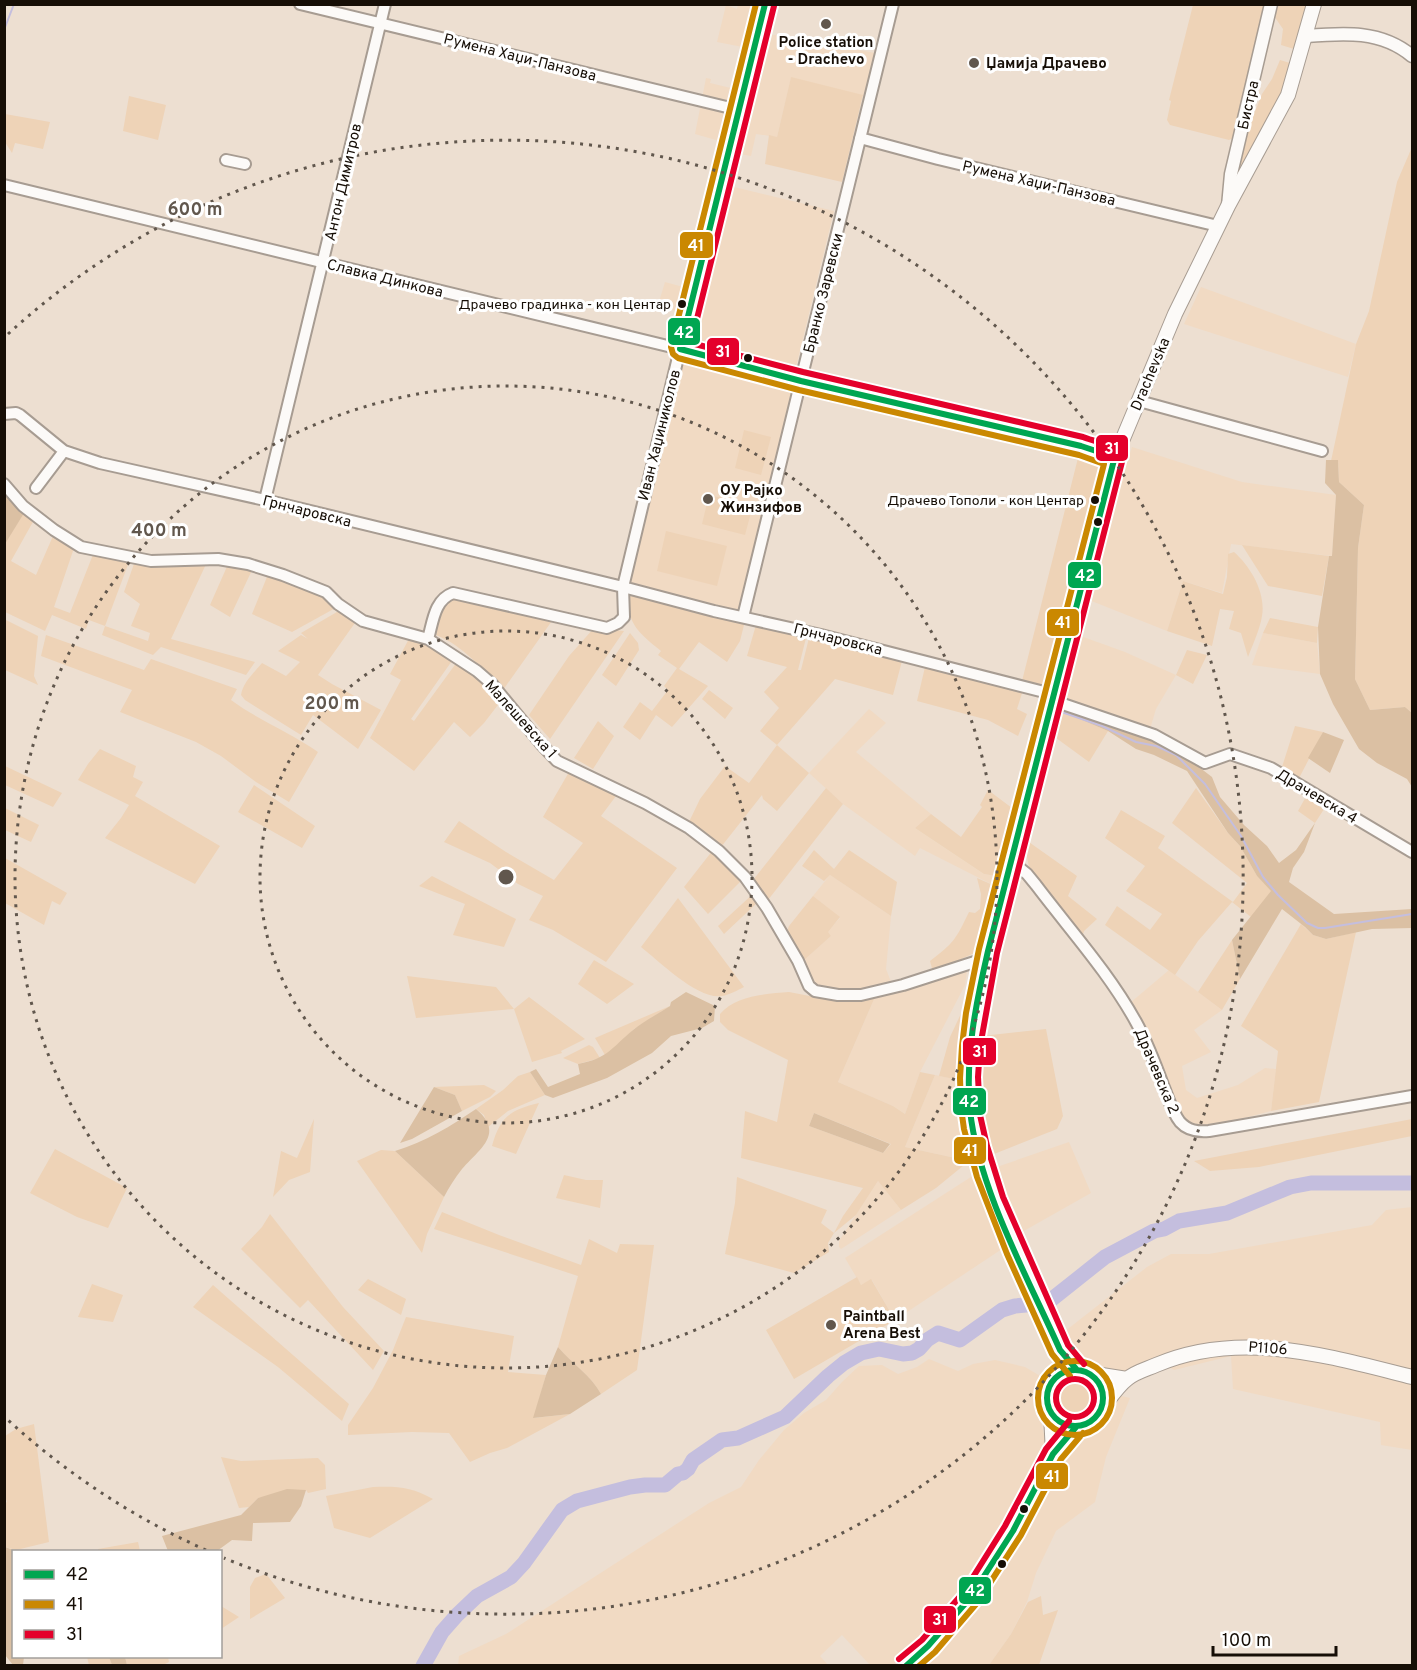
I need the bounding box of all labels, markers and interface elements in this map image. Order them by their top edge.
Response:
marker: Police station - Drachevo [819,17,833,31]
street label: Румена Хаџи-Панзова [441,30,598,87]
place label: Police station - Drachevo [779,34,873,70]
place label: Џамија Драчево [986,55,1107,74]
marker: Џамија Драчево [967,56,981,70]
street label: Бистра [1235,79,1264,132]
street label: Антон Димитров [322,122,367,243]
street label: Румена Хаџи-Панзова [960,158,1117,211]
text: 600 m [167,199,223,222]
line badge: 41 [679,231,714,259]
street label: Бранко Заревски [800,231,849,355]
text: 41 [688,237,704,257]
street label: Славка Динкова [324,256,445,303]
place label: Драчево градинка - кон Центар [459,297,671,314]
marker: Драчево градинка - кон Центар [676,298,688,310]
line badge: 42 [667,317,701,346]
text: 42 [674,324,694,344]
street label: Drachevska [1127,335,1175,414]
line badge: 31 [706,337,740,366]
text: 31 [715,343,731,363]
unlabelled marker [742,352,754,364]
street label: Иван Хаџиниколов [635,368,686,503]
line badge: 31 [1095,434,1129,462]
text: 31 [1104,440,1120,460]
place label: ОУ Рајко Жинзифов [720,482,802,518]
street label: Грнчаровска [260,492,353,533]
marker: ОУ Рајко Жинзифов [701,492,715,506]
place label: Драчево Тополи - кон Центар [887,493,1084,510]
marker: Драчево Тополи - кон Центар [1089,494,1101,506]
unlabelled marker [1092,516,1104,528]
text: 400 m [131,520,187,543]
line badge: 42 [1067,561,1102,589]
text: 42 [1075,567,1095,587]
line badge: 41 [1046,608,1080,637]
text: 41 [1055,614,1071,634]
street label: Грнчаровска [791,620,884,661]
street label: Малешевска 1 [480,677,560,763]
text: 200 m [304,693,360,716]
street label: Драчевска 4 [1272,766,1360,829]
centre of rings [496,867,516,887]
street label: Драчевска 2 [1129,1026,1182,1117]
line badge: 31 [962,1037,997,1066]
text: 31 [972,1043,988,1063]
line badge: 42 [952,1087,987,1116]
text: 42 [959,1093,979,1113]
line badge: 41 [953,1136,987,1165]
text: 41 [962,1142,978,1162]
place label: Paintball Arena Best [843,1308,921,1344]
marker: Paintball Arena Best [824,1318,838,1332]
street label: P1106 [1248,1339,1288,1360]
line badge: 41 [1035,1462,1069,1490]
text: 41 [1044,1468,1060,1488]
unlabelled marker [1018,1503,1030,1515]
legend [12,1550,222,1658]
unlabelled marker [996,1558,1008,1570]
text: 42 [66,1564,88,1587]
line badge: 42 [958,1576,992,1605]
text: 42 [965,1582,985,1602]
text: 41 [66,1594,84,1617]
line badge: 31 [923,1605,957,1634]
text: 31 [932,1611,948,1631]
scale bar [1213,1619,1336,1657]
text: 31 [66,1624,84,1647]
text: 100 m [1222,1630,1271,1653]

